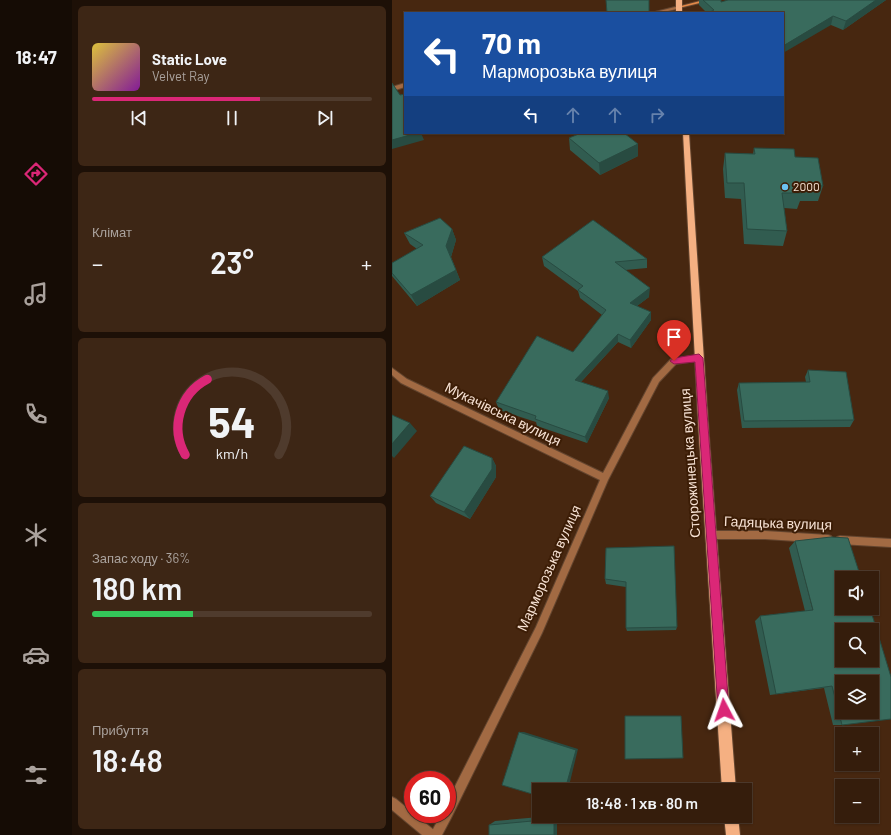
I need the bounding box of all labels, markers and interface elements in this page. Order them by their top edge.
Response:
text: 70 m [482,26,541,60]
icon: left [416,28,468,80]
text: 18:47 [15,46,57,68]
text: Static Love [152,50,227,68]
text: Марморозька вулиця [482,60,657,82]
text: Velvet Ray [152,68,210,84]
icon: left [520,104,542,126]
icon: ahead [562,104,584,126]
icon: ahead [604,104,626,126]
icon: right [646,104,668,126]
icon: previous [128,107,150,129]
icon: pause [221,107,243,129]
icon: next [314,107,336,129]
icon: directions [22,160,50,188]
place label: 2000 [793,179,820,193]
marker: 2000 [780,182,790,192]
text: Клімат [92,224,132,240]
text: 23° [210,244,254,280]
text: − [92,250,103,276]
text: + [361,250,372,276]
icon: music [22,280,50,308]
pin [657,320,691,361]
icon: arrive [663,326,685,348]
street label: Мукачівська вулиця [442,378,564,449]
street label: Сторожинецька вулиця [676,388,703,538]
text: 54 [208,396,256,446]
icon: phone [22,400,50,428]
text: km/h [216,445,248,462]
street label: Марморозька вулиця [513,502,584,634]
street label: Гадяцька вулиця [724,512,832,533]
icon: climate [22,521,50,549]
text: Запас ходу · 36% [92,550,190,566]
text: 180 km [92,570,182,606]
map controls [835,571,879,823]
button: sound [835,571,879,615]
button: search [835,623,879,667]
icon: car [22,641,50,669]
button: layers [835,675,879,719]
position arrow [703,689,745,731]
text: Прибуття [92,722,148,738]
button: + [835,727,879,771]
text: 18:48 [92,742,163,778]
icon: filters [22,761,50,789]
speed limit sign: 60 [404,771,456,823]
button: − [835,779,879,823]
text: 18:48 · 1 хв · 80 m [586,794,698,812]

